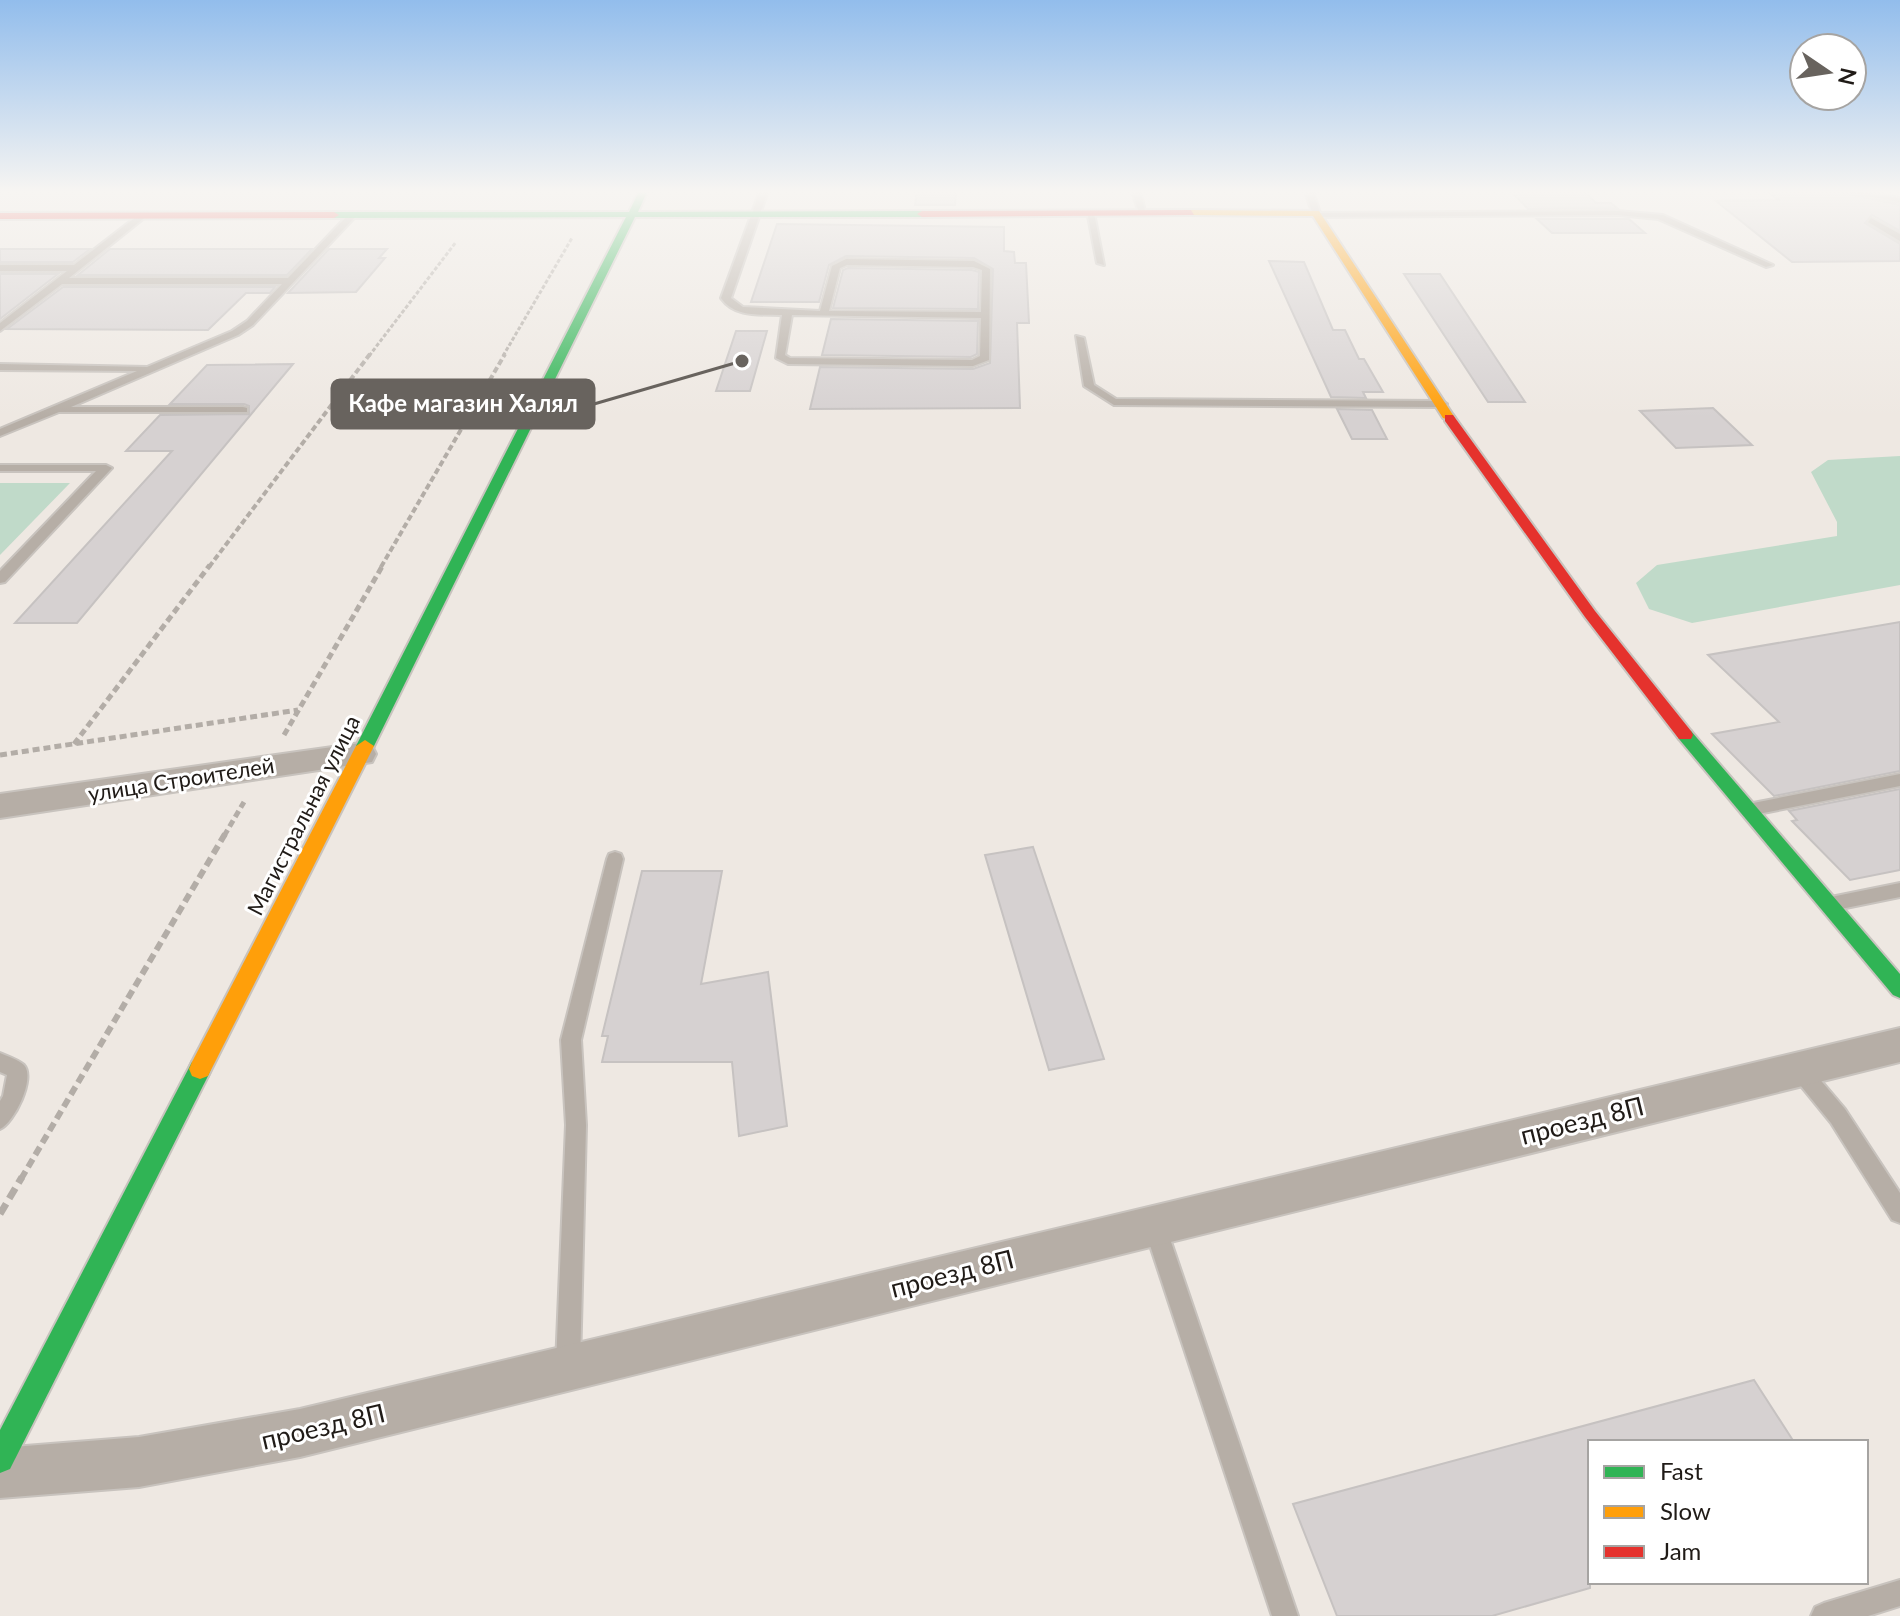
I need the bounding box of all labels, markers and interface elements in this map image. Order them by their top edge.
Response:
north arrow [1788,32,1868,112]
text: N [1833,65,1863,88]
callout: Кафе магазин Халял [332,380,594,428]
text: Кафе магазин Халял [348,388,578,417]
street label: Магистральная улица [241,710,365,920]
street label: улица Строителей [86,751,276,807]
street label: проезд 8П [1517,1089,1647,1151]
street label: проезд 8П [887,1242,1017,1304]
street label: проезд 8П [258,1396,388,1456]
legend [1588,1440,1868,1584]
text: Fast [1660,1456,1703,1485]
text: Slow [1660,1496,1711,1525]
text: Jam [1660,1536,1701,1565]

